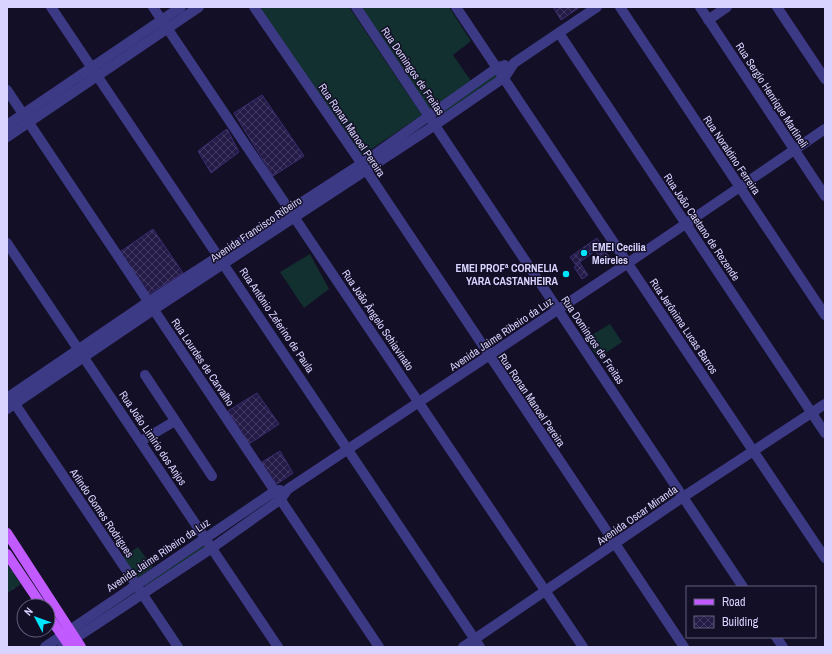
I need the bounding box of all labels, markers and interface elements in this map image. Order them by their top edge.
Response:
street label: Rua Domingos de Freitas [378,24,448,118]
street label: Rua Sergio Henrique Martineli [733,40,811,150]
street label: Rua Ronan Manoel Pereira [315,81,389,179]
street label: Rua Noraldino Ferreira [700,113,764,197]
street label: Rua João Caetano de Rezende [661,171,743,283]
street label: Avenida Francisco Ribeiro [207,193,304,265]
place label: EMEI Cecilia Meireles [592,240,646,267]
marker: EMEI Cecilia Meireles [579,248,589,258]
place label: EMEI PROFª CORNELIA YARA CASTANHEIRA [455,261,558,288]
street label: Rua Antônio Zeferino de Paula [237,265,317,375]
street label: Rua João Ângelo Schiavinato [339,267,417,373]
marker: EMEI PROFª CORNELIA YARA CASTANHEIRA [561,269,571,279]
street label: Rua Jerônima Lucas Barros [647,276,721,377]
street label: Rua Domingos de Freitas [558,293,628,387]
street label: Avenida Jaime Ribeiro da Luz [446,294,556,374]
street label: Rua Lourdes de Carvalho [168,315,238,409]
street label: Rua Ronan Manoel Pereira [495,351,569,449]
street label: Rua João Limírio dos Anjos [116,388,190,488]
street label: Arlindo Gomes Rodrigues [66,465,137,561]
street label: Avenida Oscar Miranda [593,482,680,549]
street label: Avenida Jaime Ribeiro da Luz [103,515,213,595]
legend [686,586,816,638]
text: Road [722,594,746,610]
north arrow [16,598,56,638]
text: N [21,604,36,618]
text: Building [722,614,759,630]

